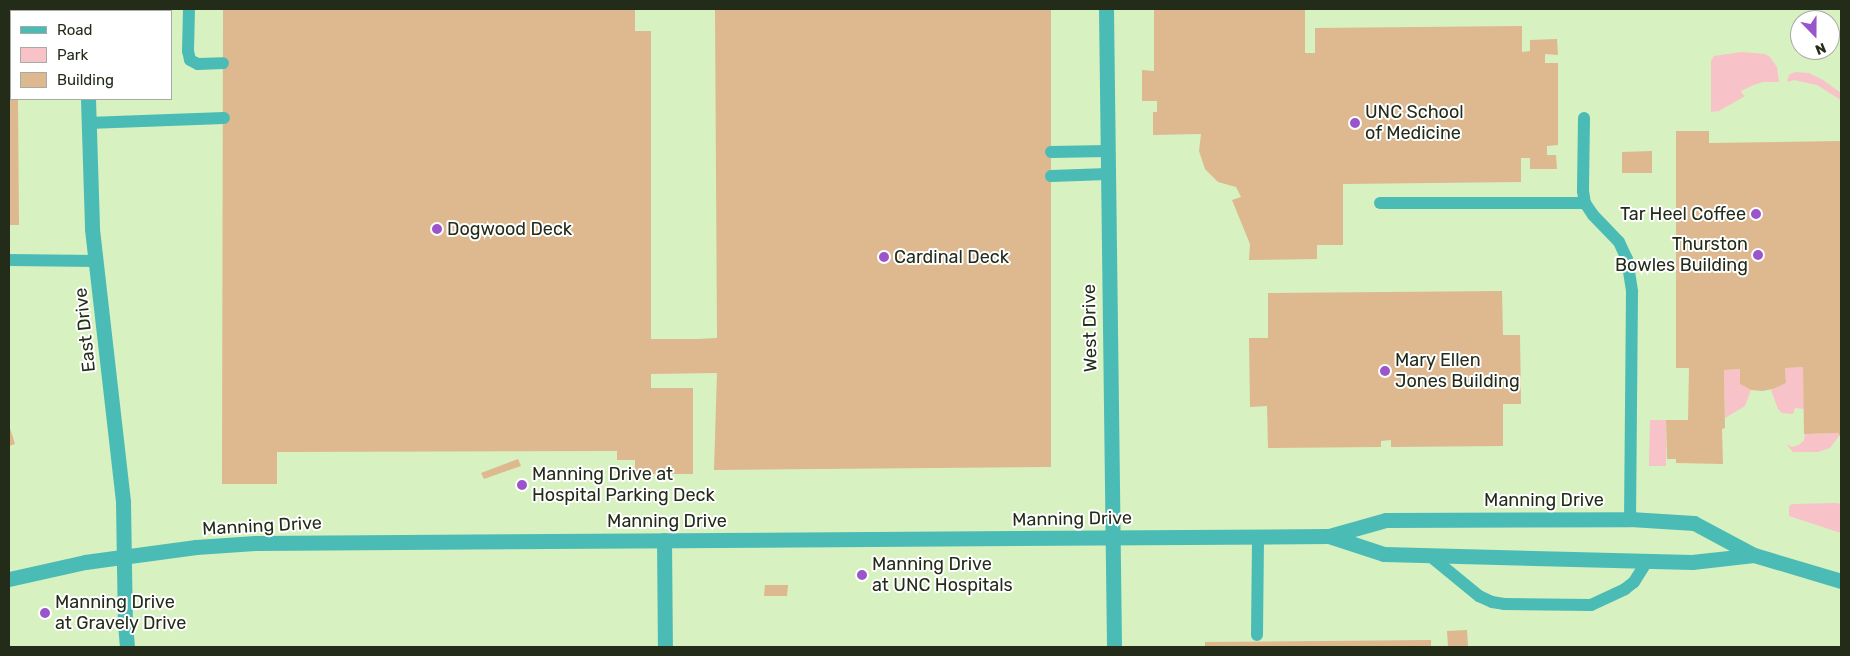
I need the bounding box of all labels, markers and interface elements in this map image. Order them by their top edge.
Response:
legend [10,10,172,100]
north arrow [1790,10,1840,60]
text: Road [57,21,93,39]
text: N [1813,39,1828,58]
text: Park [57,46,88,64]
text: Building [57,71,114,89]
place label: UNC School of Medicine [1365,102,1464,144]
marker: UNC School of Medicine [1349,117,1361,129]
place label: Tar Heel Coffee [1620,203,1746,225]
marker: Tar Heel Coffee [1750,208,1762,220]
place label: Dogwood Deck [447,218,572,240]
marker: Dogwood Deck [431,223,443,235]
place label: Thurston Bowles Building [1615,234,1748,276]
place label: Cardinal Deck [894,246,1009,268]
marker: Thurston Bowles Building [1752,249,1764,261]
marker: Cardinal Deck [878,251,890,263]
street label: West Drive [1078,284,1102,372]
street label: East Drive [70,287,100,373]
place label: Mary Ellen Jones Building [1395,350,1520,392]
marker: Mary Ellen Jones Building [1379,365,1391,377]
place label: Manning Drive at Hospital Parking Deck [532,464,715,506]
marker: Manning Drive at Hospital Parking Deck [516,479,528,491]
street label: Manning Drive [1484,489,1604,511]
street label: Manning Drive [1012,507,1132,531]
street label: Manning Drive [607,510,727,532]
street label: Manning Drive [202,512,322,540]
place label: Manning Drive at UNC Hospitals [872,554,1013,596]
marker: Manning Drive at UNC Hospitals [856,569,868,581]
place label: Manning Drive at Gravely Drive [55,592,187,634]
marker: Manning Drive at Gravely Drive [39,607,51,619]

